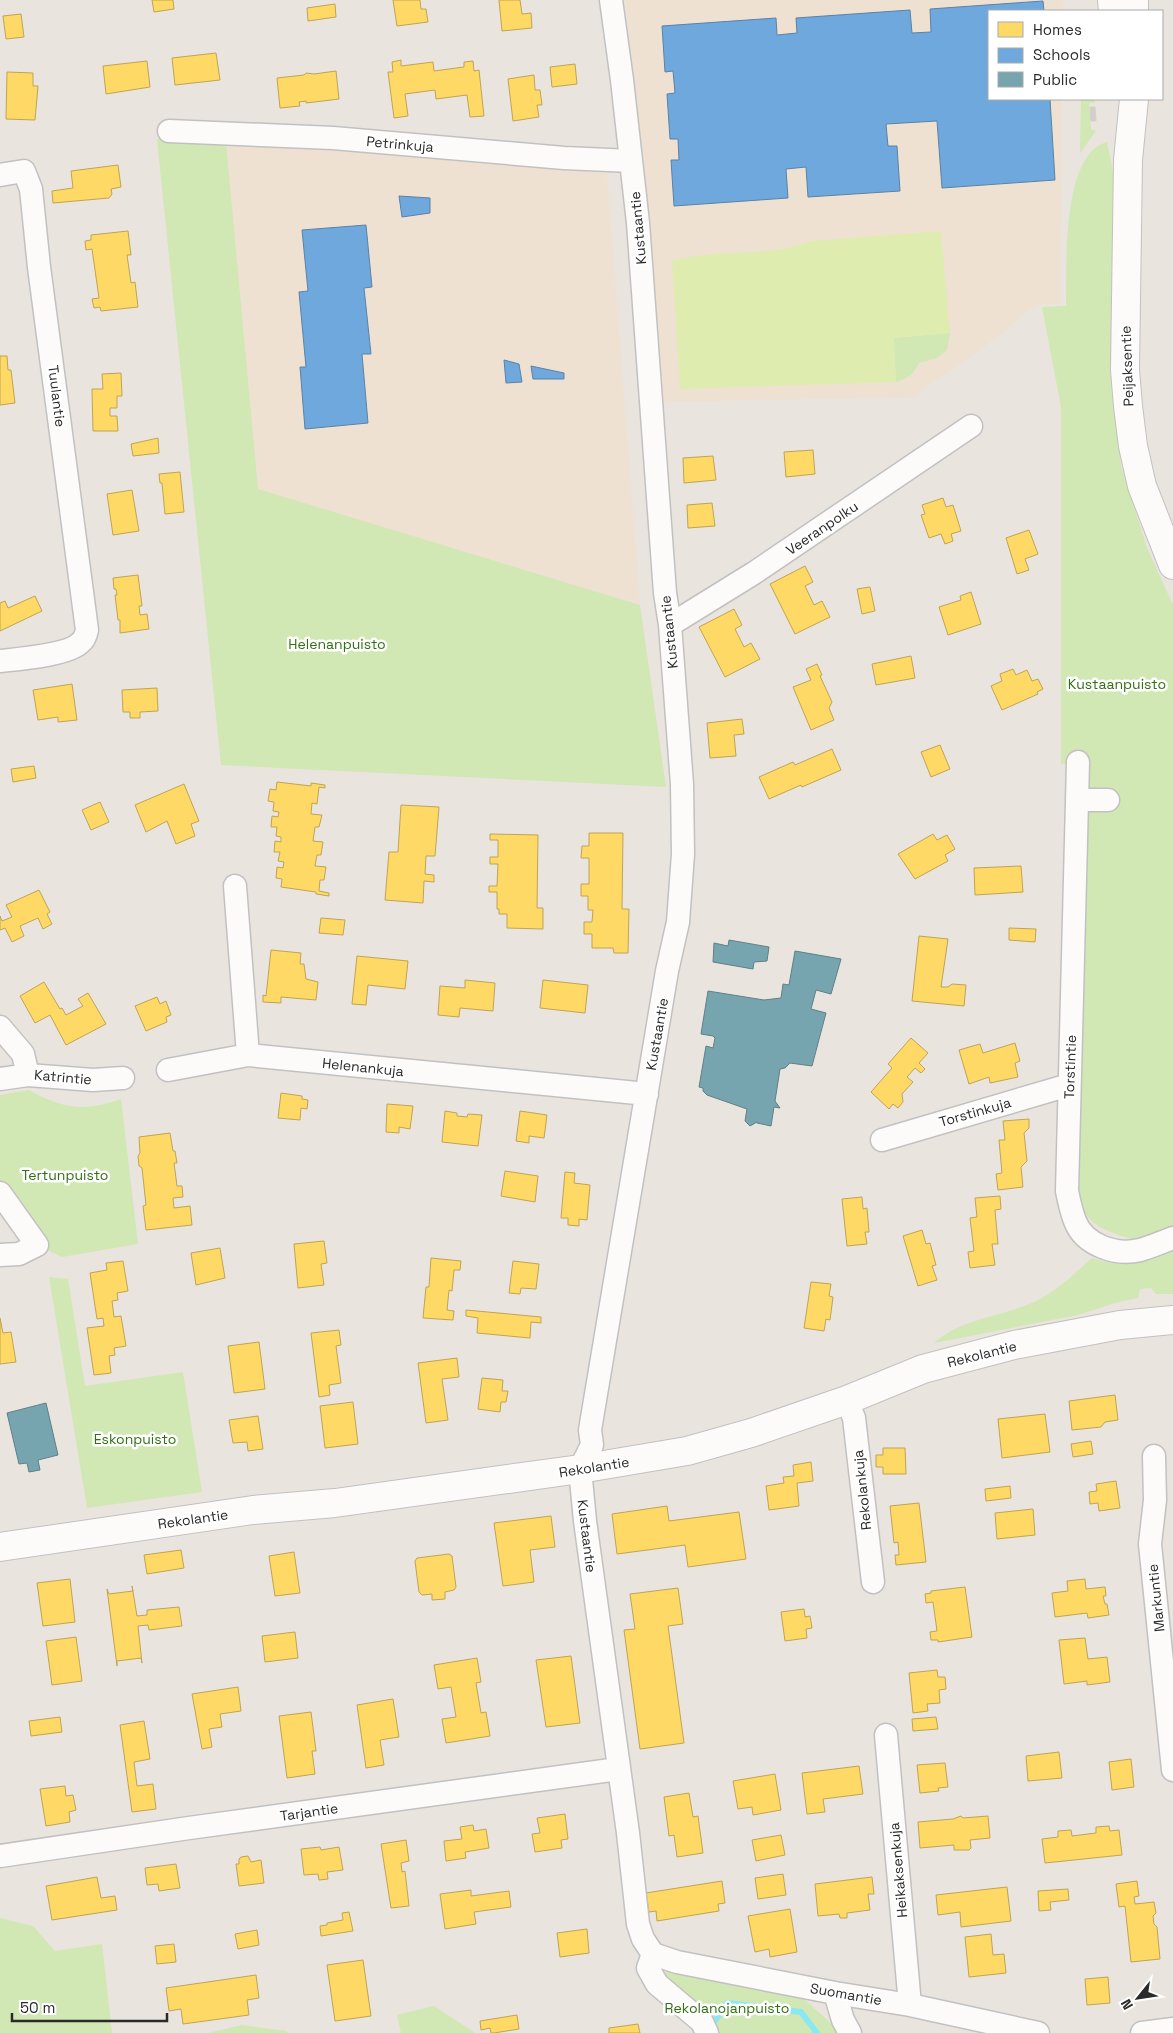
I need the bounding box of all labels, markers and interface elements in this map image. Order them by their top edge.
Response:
legend [988,10,1163,100]
text: Homes [1033,20,1082,39]
text: Schools [1033,45,1091,64]
text: Public [1033,70,1077,89]
street label: Petrinkuja [366,132,434,156]
street label: Kustaantie [626,191,650,265]
street label: Peijaksentie [1117,325,1137,407]
street label: Tuulantie [44,364,70,428]
street label: Veeranpolku [782,497,862,559]
street label: Kustaantie [656,595,682,669]
park label: Helenanpuisto [288,635,386,653]
park label: Kustaanpuisto [1068,675,1166,693]
street label: Kustaantie [642,996,672,1072]
street label: Torstintie [1060,1035,1080,1099]
street label: Helenankuja [321,1054,405,1080]
street label: Katrintie [33,1066,93,1088]
street label: Torstinkuja [937,1093,1013,1131]
park label: Tertunpuisto [21,1166,109,1184]
street label: Rekolantie [945,1337,1019,1371]
park label: Eskonpuisto [94,1430,176,1448]
street label: Rekolankuja [849,1449,875,1531]
street label: Rekolantie [558,1453,630,1481]
street label: Kustaantie [574,1499,600,1573]
street label: Rekolantie [157,1505,229,1533]
street label: Markuntie [1143,1563,1169,1633]
street label: Tarjantie [279,1799,339,1825]
street label: Heikaksenkuja [885,1822,911,1918]
north arrow [1113,1973,1163,2023]
street label: Suomantie [809,1979,883,2009]
scale bar [12,1990,168,2022]
text: N [1117,1996,1137,2013]
text: 50 m [20,1998,55,2017]
park label: Rekolanojanpuisto [665,1999,789,2017]

